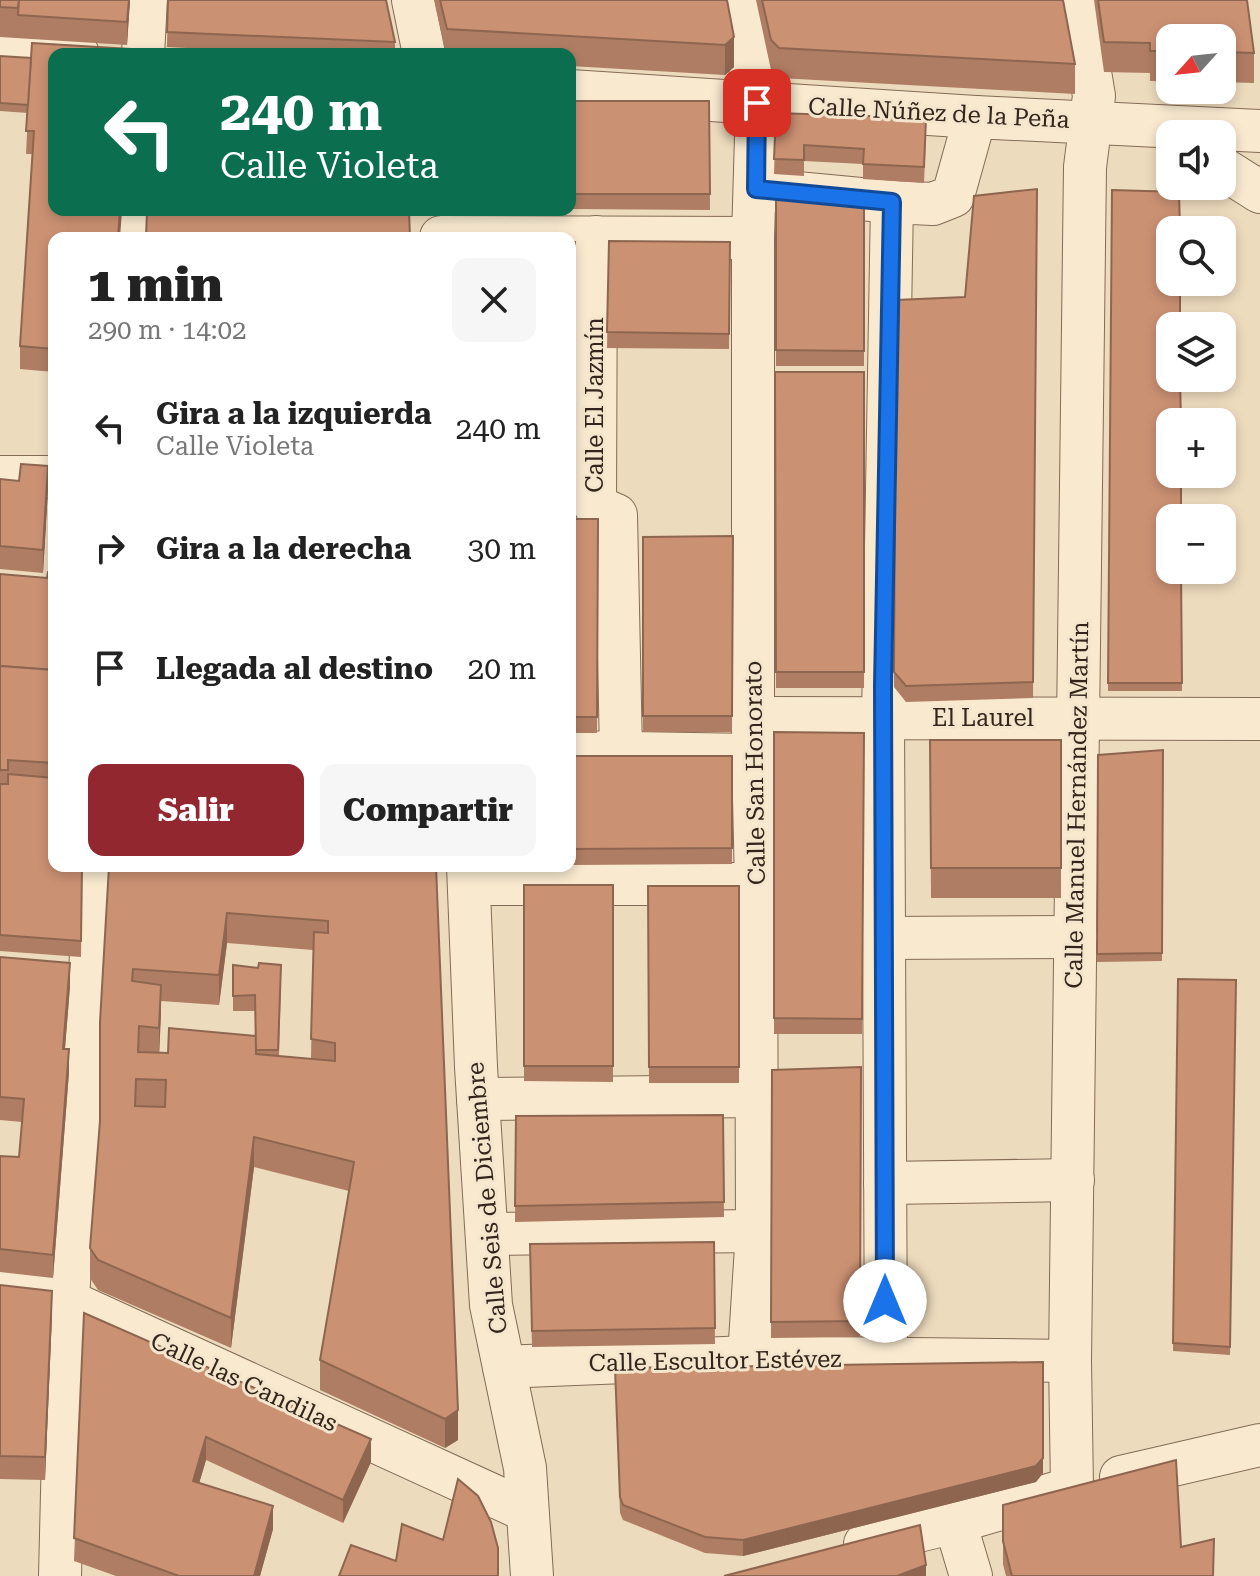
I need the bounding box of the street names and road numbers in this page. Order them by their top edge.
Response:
street label: Calle Núñez de la Peña [808,92,1070,134]
street label: Calle El Jazmín [581,317,609,493]
street label: Calle Manuel Hernández Martín [1060,621,1094,989]
street label: Calle San Honorato [739,661,771,885]
street label: El Laurel [932,704,1034,732]
street label: Calle Seis de Diciembre [461,1061,513,1335]
street label: Calle las Candilas [146,1326,342,1438]
street label: Calle Escultor Estévez [588,1345,842,1377]

